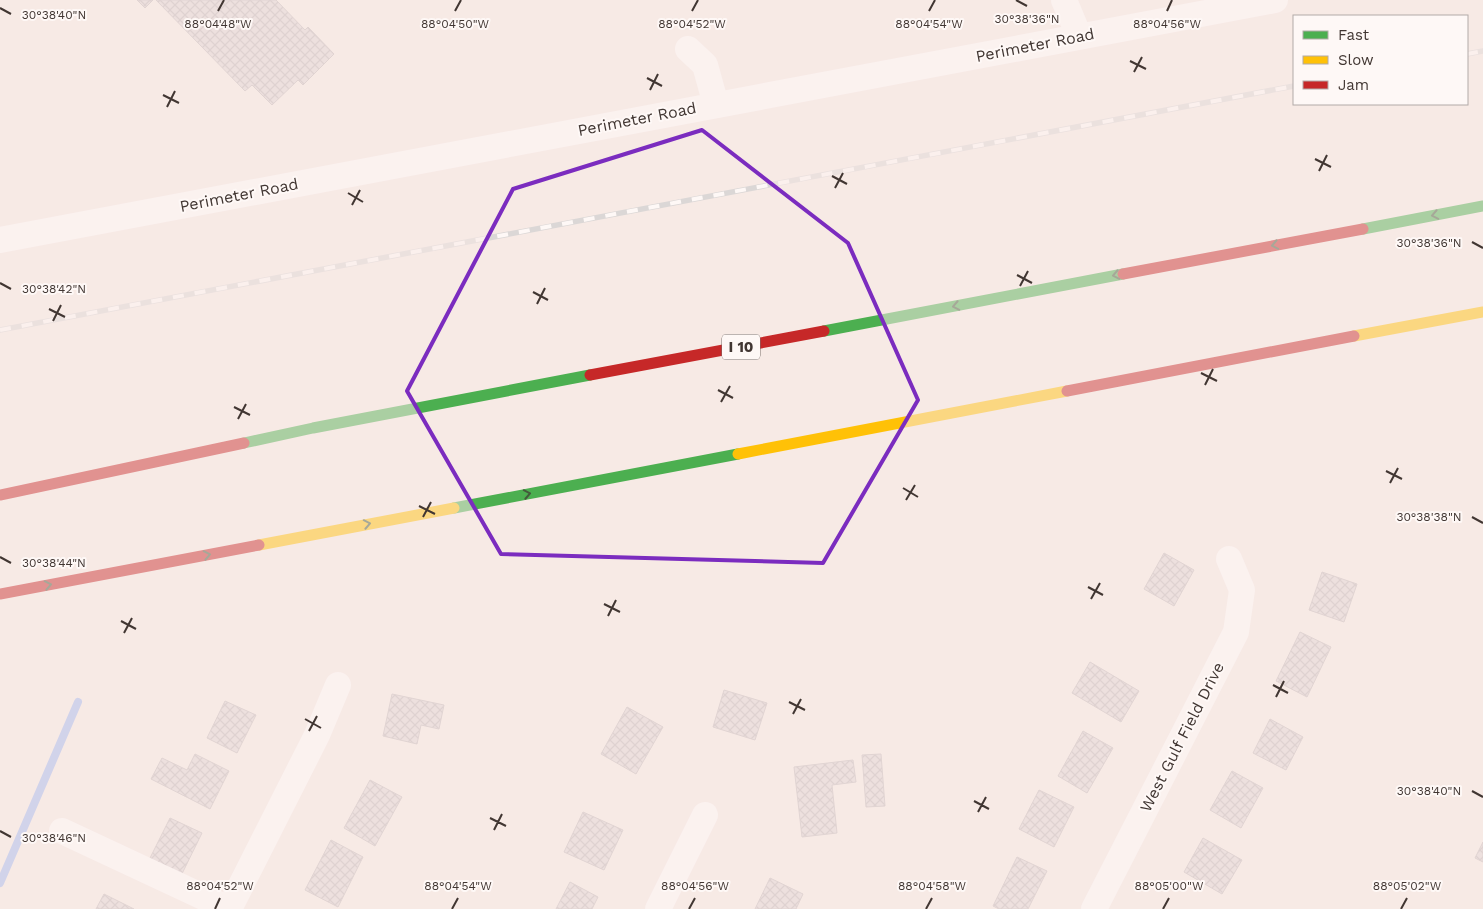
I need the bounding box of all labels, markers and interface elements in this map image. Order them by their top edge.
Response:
text: 30°38'40"N [22,8,86,22]
text: 30°38'36"N [994,12,1060,26]
legend [1293,15,1468,105]
text: 88°04'48"W [184,17,252,31]
text: 88°04'50"W [421,17,490,31]
text: 88°04'52"W [658,17,726,31]
text: 88°04'54"W [895,17,963,31]
text: 88°04'56"W [1133,17,1201,31]
street label: Perimeter Road [974,24,1096,66]
text: Fast [1338,26,1370,44]
text: Slow [1338,51,1374,69]
text: Jam [1338,76,1369,94]
street label: Perimeter Road [576,98,698,140]
street label: Perimeter Road [178,174,300,216]
one-way arrow [1431,209,1440,219]
text: 30°38'36"N [1396,236,1462,250]
one-way arrow [1271,239,1280,250]
one-way arrow [1111,270,1120,280]
text: 30°38'42"N [22,282,86,296]
one-way arrow [952,300,961,310]
road number: I 10 [722,334,760,360]
one-way arrow [522,489,531,499]
text: 30°38'38"N [1396,510,1462,524]
one-way arrow [363,519,372,530]
one-way arrow [203,550,212,560]
text: 30°38'44"N [22,556,86,570]
one-way arrow [43,580,52,591]
street label: West Gulf Field Drive [1136,659,1228,815]
text: 30°38'40"N [1397,784,1461,798]
text: 30°38'46"N [22,831,86,845]
text: 88°04'52"W [186,879,254,893]
text: 88°04'54"W [424,879,492,893]
text: 88°04'56"W [661,879,729,893]
text: 88°04'58"W [898,879,966,893]
text: 88°05'00"W [1135,879,1204,893]
text: 88°05'02"W [1373,879,1442,893]

